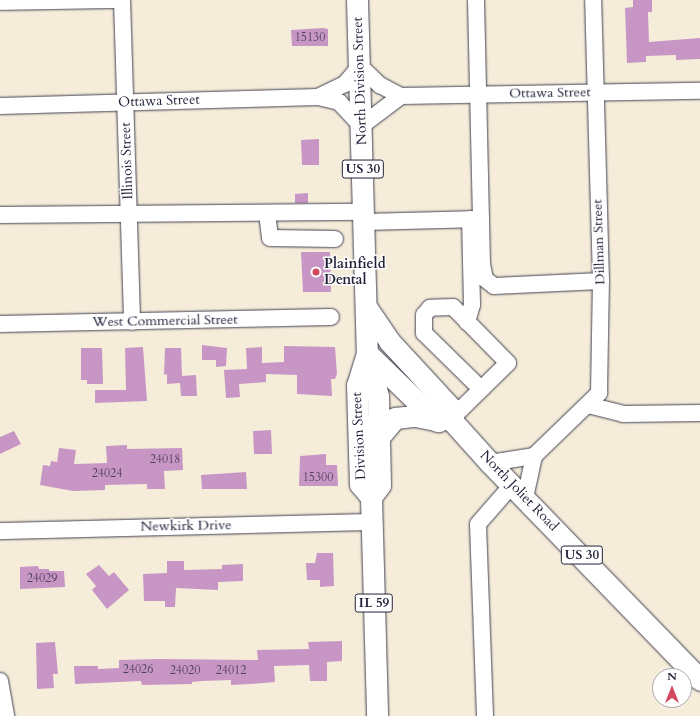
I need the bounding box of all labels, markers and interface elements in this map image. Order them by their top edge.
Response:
street label: North Division Street [349,17,371,145]
house number: 15130 [295,31,325,45]
street label: Ottawa Street [509,84,591,102]
street label: Ottawa Street [118,91,200,111]
street label: Illinois Street [117,122,137,200]
road number: US 30 [341,158,385,180]
street label: Dillman Street [589,199,609,285]
place label: Plainfield Dental [324,256,386,288]
marker: Plainfield Dental [311,267,321,277]
street label: West Commercial Street [92,311,238,331]
street label: Division Street [348,392,370,480]
street label: North Joliet Road [476,447,562,535]
house number: 24018 [150,453,180,467]
house number: 24024 [92,467,122,481]
house number: 15300 [303,471,333,485]
street label: Newkirk Drive [140,517,232,535]
road number: US 30 [560,544,604,566]
house number: 24029 [27,572,57,586]
road number: IL 59 [354,592,394,614]
house number: 24026 [123,663,153,677]
house number: 24020 [170,664,200,678]
house number: 24012 [216,664,246,678]
north arrow [652,668,692,708]
text: N [667,669,677,684]

